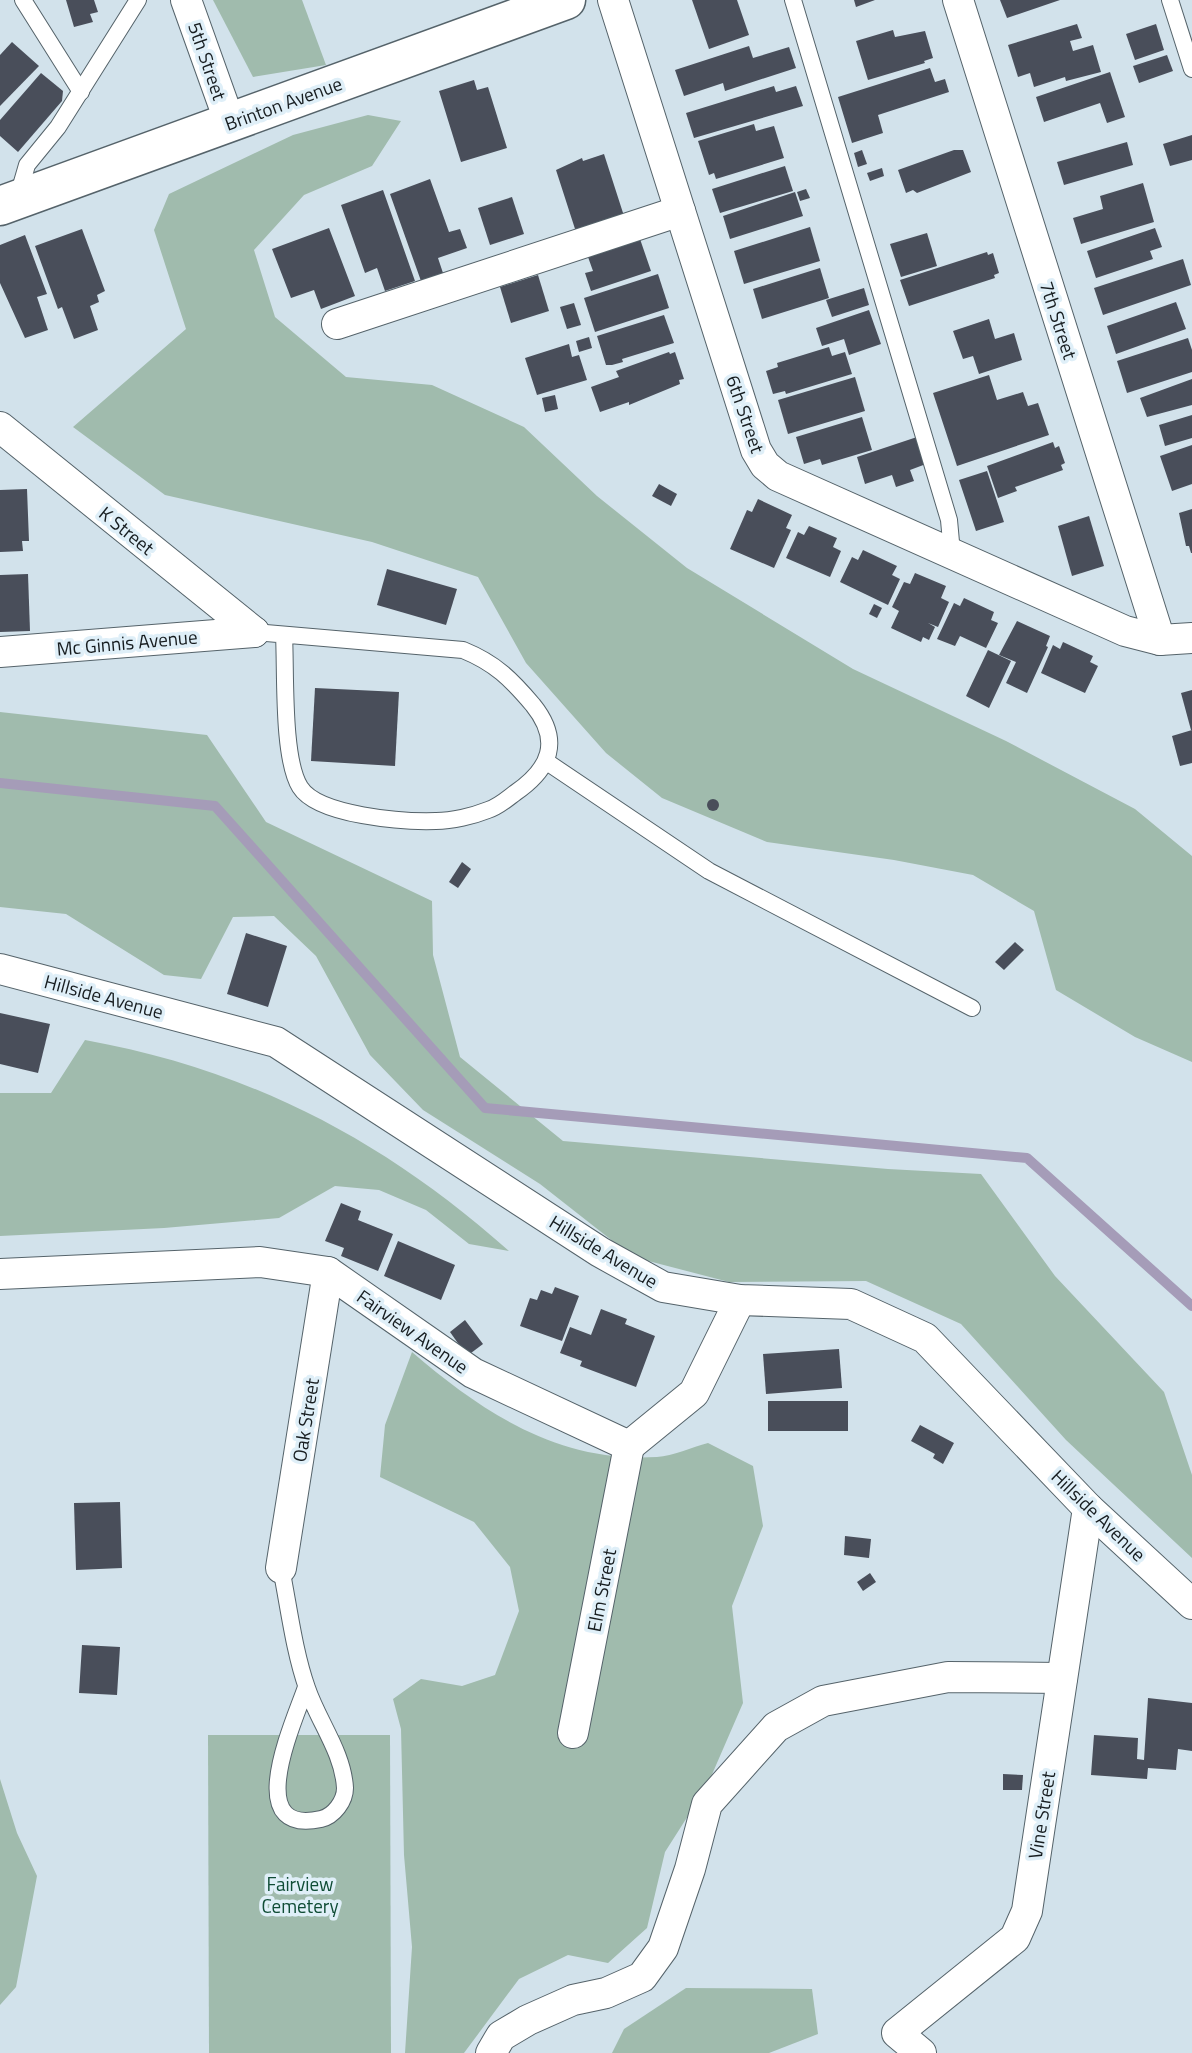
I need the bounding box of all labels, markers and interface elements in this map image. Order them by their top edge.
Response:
street label: 5th Street [181,18,235,104]
street label: Brinton Avenue [220,68,346,138]
street label: 7th Street [1033,277,1085,363]
street label: 6th Street [719,371,773,457]
street label: K Street [93,499,161,562]
street label: Mc Ginnis Avenue [55,621,199,663]
street label: Hillside Avenue [41,966,167,1026]
street label: Hillside Avenue [544,1207,664,1295]
street label: Fairview Avenue [351,1282,475,1380]
street label: Oak Street [284,1376,326,1464]
street label: Hillside Avenue [1045,1462,1153,1568]
street label: Elm Street [579,1546,623,1634]
street label: Vine Street [1020,1769,1062,1861]
park label: Fairview Cemetery [261,1869,339,1920]

